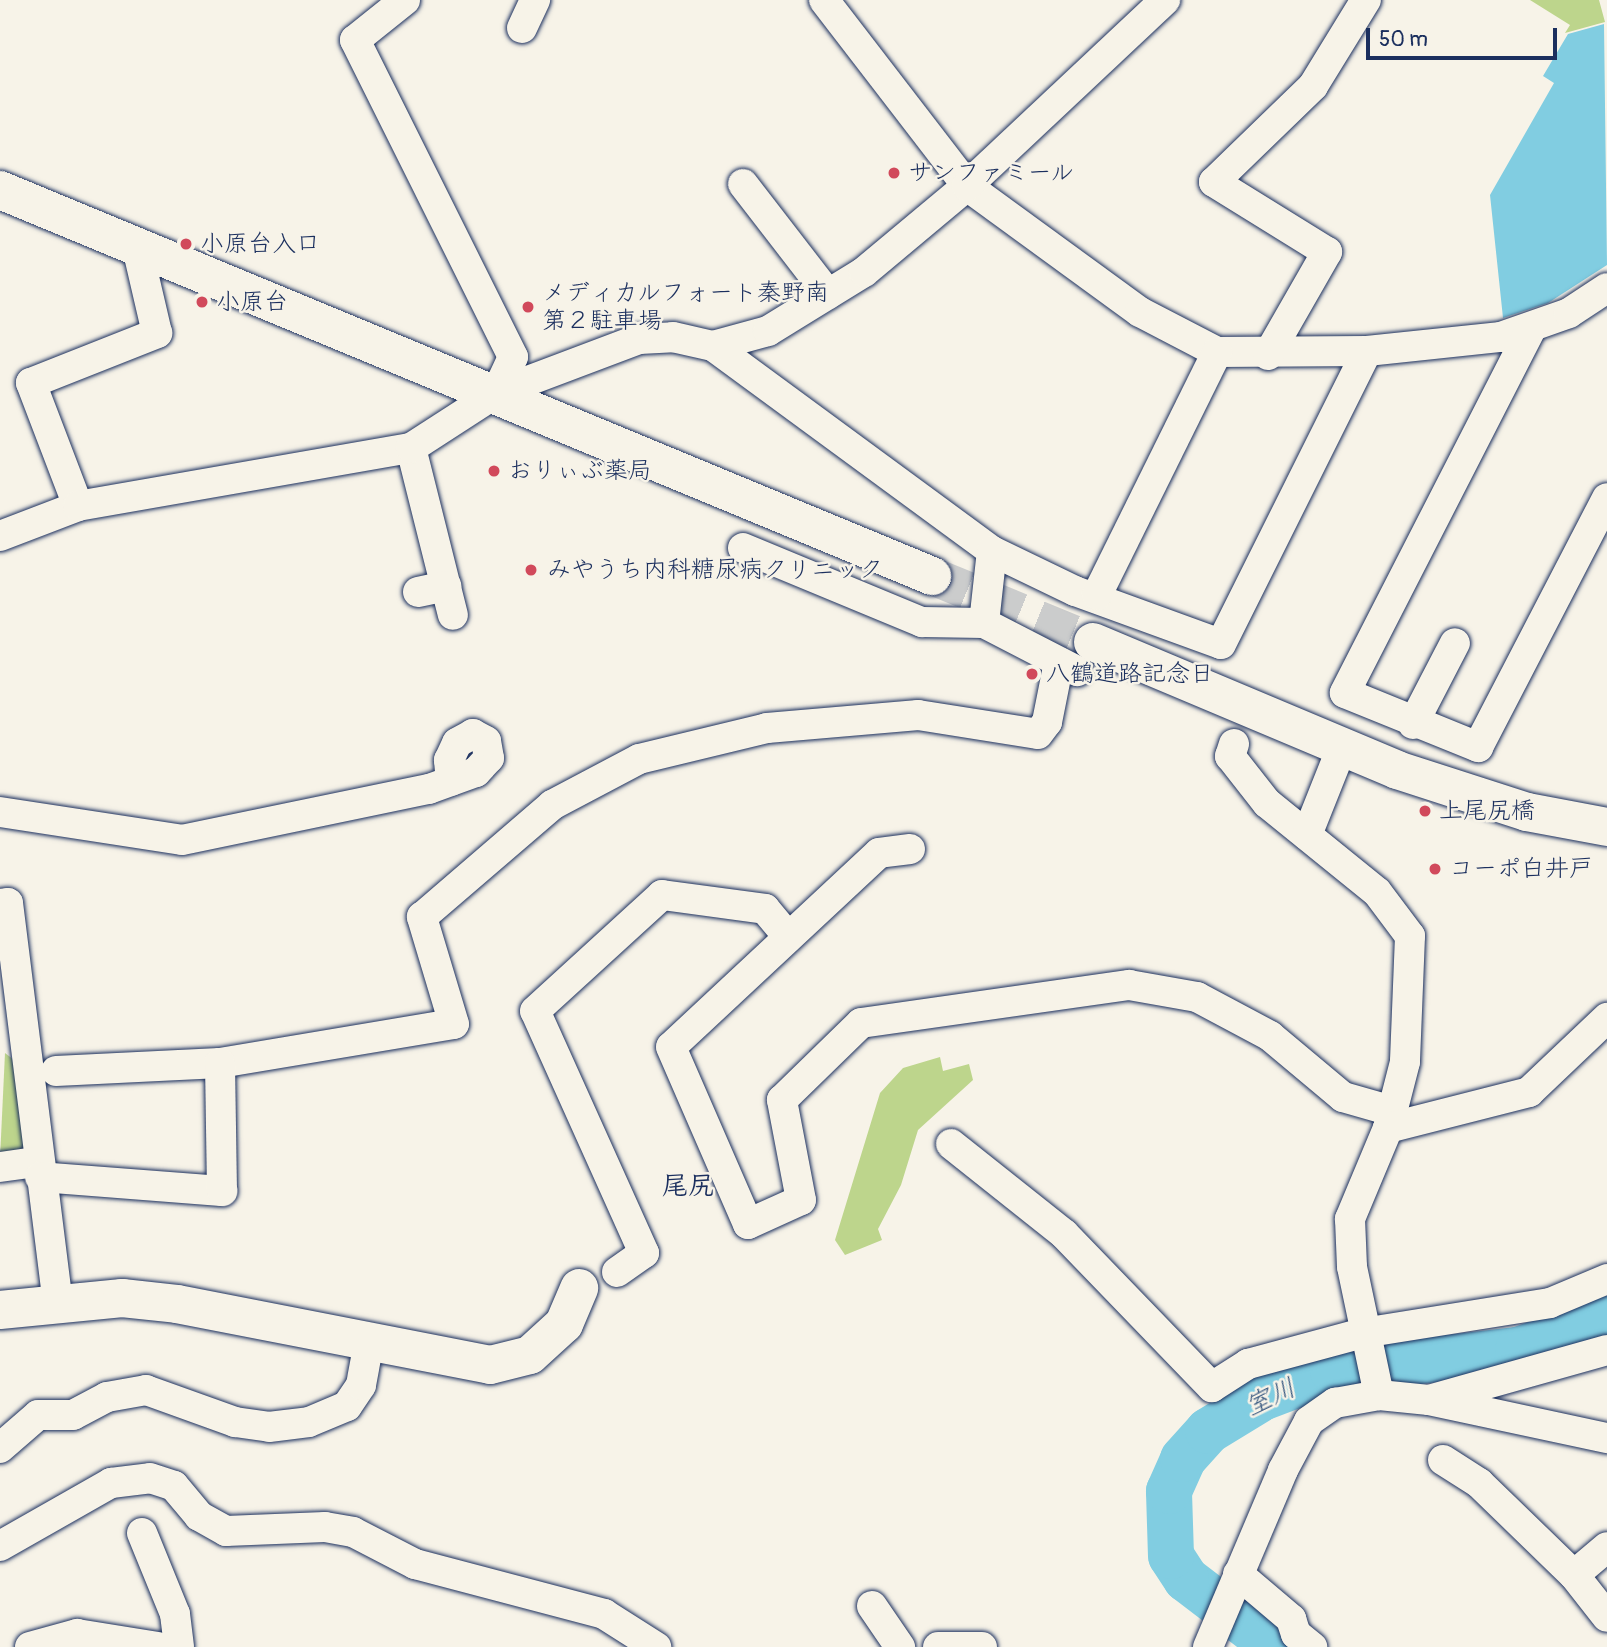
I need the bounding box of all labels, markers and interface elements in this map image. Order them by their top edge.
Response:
scale bar [1369,14,1560,58]
text: 50 m [1379,26,1428,53]
place label: サンファミール [908,159,1076,187]
marker: サンファミール [886,165,902,181]
place label: 小原台入口 [200,230,320,258]
marker: 小原台入口 [178,236,194,252]
place label: メディカルフォート秦野南 第２駐車場 [542,279,830,335]
place label: 小原台 [216,288,288,316]
marker: 小原台 [194,294,210,310]
marker: メディカルフォート秦野南 第２駐車場 [520,299,536,315]
place label: おりぃぶ薬局 [508,457,652,485]
marker: おりぃぶ薬局 [486,463,502,479]
place label: みやうち内科糖尿病クリニック [547,556,883,584]
marker: みやうち内科糖尿病クリニック [521,560,541,580]
place label: 八鶴道路記念日 [1046,660,1214,688]
marker: 八鶴道路記念日 [1024,666,1040,682]
place label: 上尾尻橋 [1439,797,1535,825]
marker: 上尾尻橋 [1417,803,1433,819]
place label: コーポ白井戸 [1449,855,1593,883]
marker: コーポ白井戸 [1427,861,1443,877]
district label: 尾尻 [662,1171,714,1203]
water label: 室川 [1241,1373,1301,1423]

